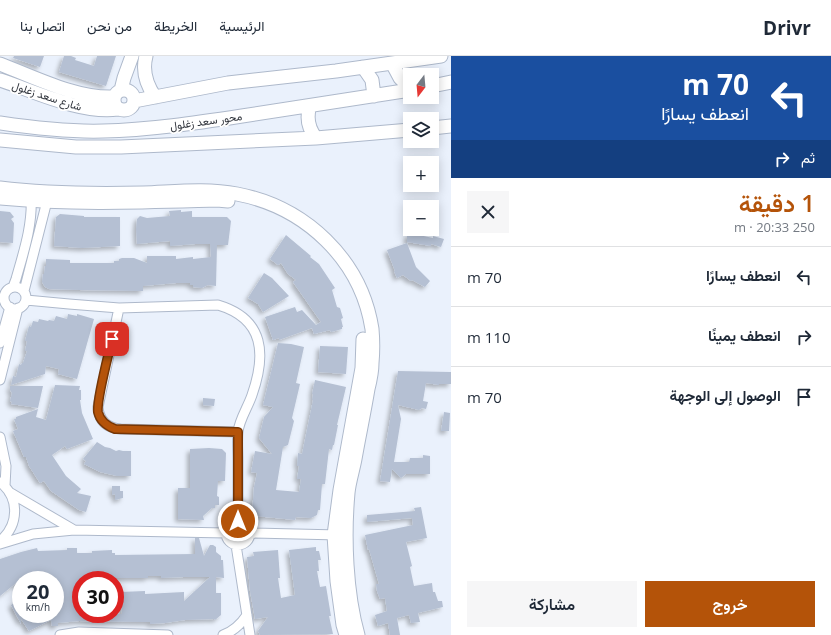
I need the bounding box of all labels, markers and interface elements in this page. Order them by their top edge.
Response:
text: Drivr [763,15,811,41]
text: اتصل بنا [20,16,65,35]
text: من نحن [87,16,132,35]
text: الخريطة [154,16,197,35]
text: الرئيسية [219,16,265,35]
text: 70 m [682,65,749,103]
north arrow [403,68,439,104]
map controls [403,68,439,236]
icon: left [763,72,815,124]
street label: شارع سعد زغلول [10,77,84,115]
text: انعطف يسارًا [661,101,749,125]
street label: محور سعد زغلول [169,108,243,133]
button: layers [403,112,439,148]
text: ثم [801,147,815,167]
icon: right [771,148,793,170]
button: + [403,156,439,192]
text: 1 دقيقة [739,186,815,219]
button: close [467,191,509,233]
button: − [403,200,439,236]
text: 250 m · 20:33 [734,218,815,236]
text: انعطف يسارًا [706,265,781,285]
icon: left [793,266,815,288]
text: 70 m [467,267,502,287]
pin [95,322,129,356]
text: انعطف يمينًا [708,325,781,345]
icon: right [793,326,815,348]
text: 110 m [467,327,511,347]
icon: arrive [101,328,123,350]
text: الوصول إلى الوجهة [670,385,781,405]
icon: arrive [793,386,815,408]
text: 70 m [467,387,502,407]
position arrow [217,500,259,542]
speed limit sign: 30 [72,571,124,623]
text: 20 [27,578,49,605]
button: مشاركة [467,581,637,627]
button: خروج [645,581,815,627]
text: km/h [26,600,50,614]

